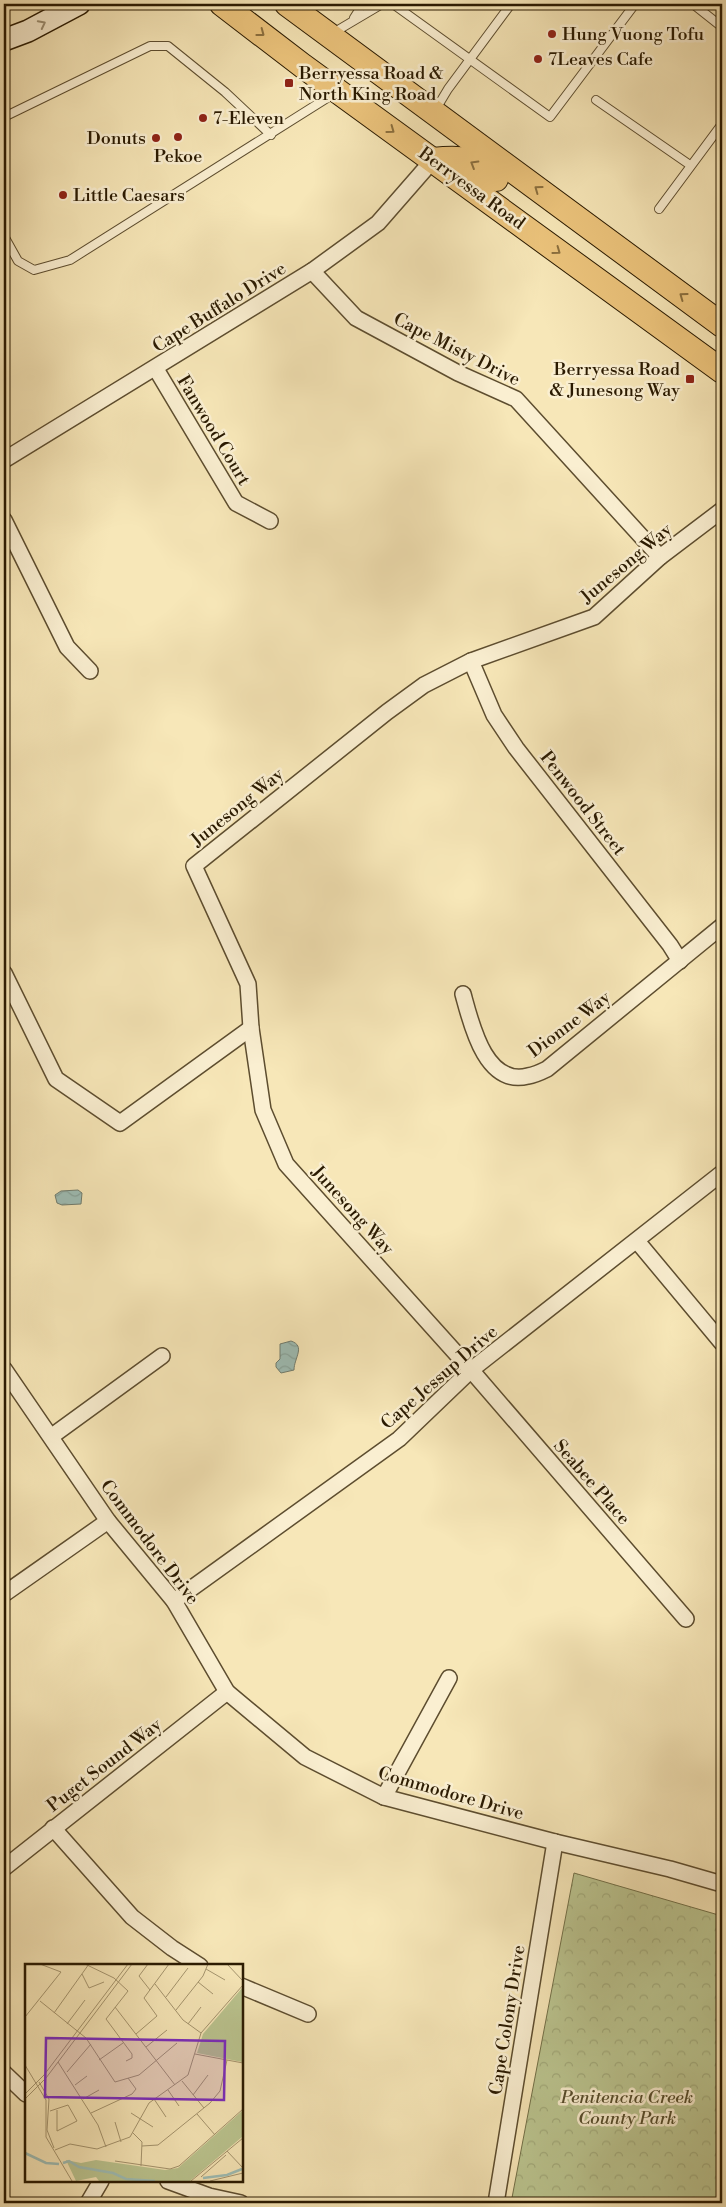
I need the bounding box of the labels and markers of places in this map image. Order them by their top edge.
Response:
place label: Hung Vuong Tofu [562,23,705,46]
marker: Hung Vuong Tofu [546,28,558,40]
place label: 7Leaves Cafe [548,48,653,71]
marker: 7Leaves Cafe [532,53,544,65]
place label: Berryessa Road & North King Road [298,62,444,106]
marker: Berryessa Road & North King Road [283,77,295,89]
place label: 7-Eleven [213,107,284,130]
marker: 7-Eleven [197,112,209,124]
place label: Donuts [87,127,146,150]
marker: Pekoe [172,131,184,143]
marker: Donuts [150,132,162,144]
place label: Pekoe [154,145,202,168]
place label: Little Caesars [73,184,185,207]
marker: Little Caesars [57,189,69,201]
place label: Berryessa Road & Junesong Way [549,358,681,402]
marker: Berryessa Road & Junesong Way [684,373,696,385]

